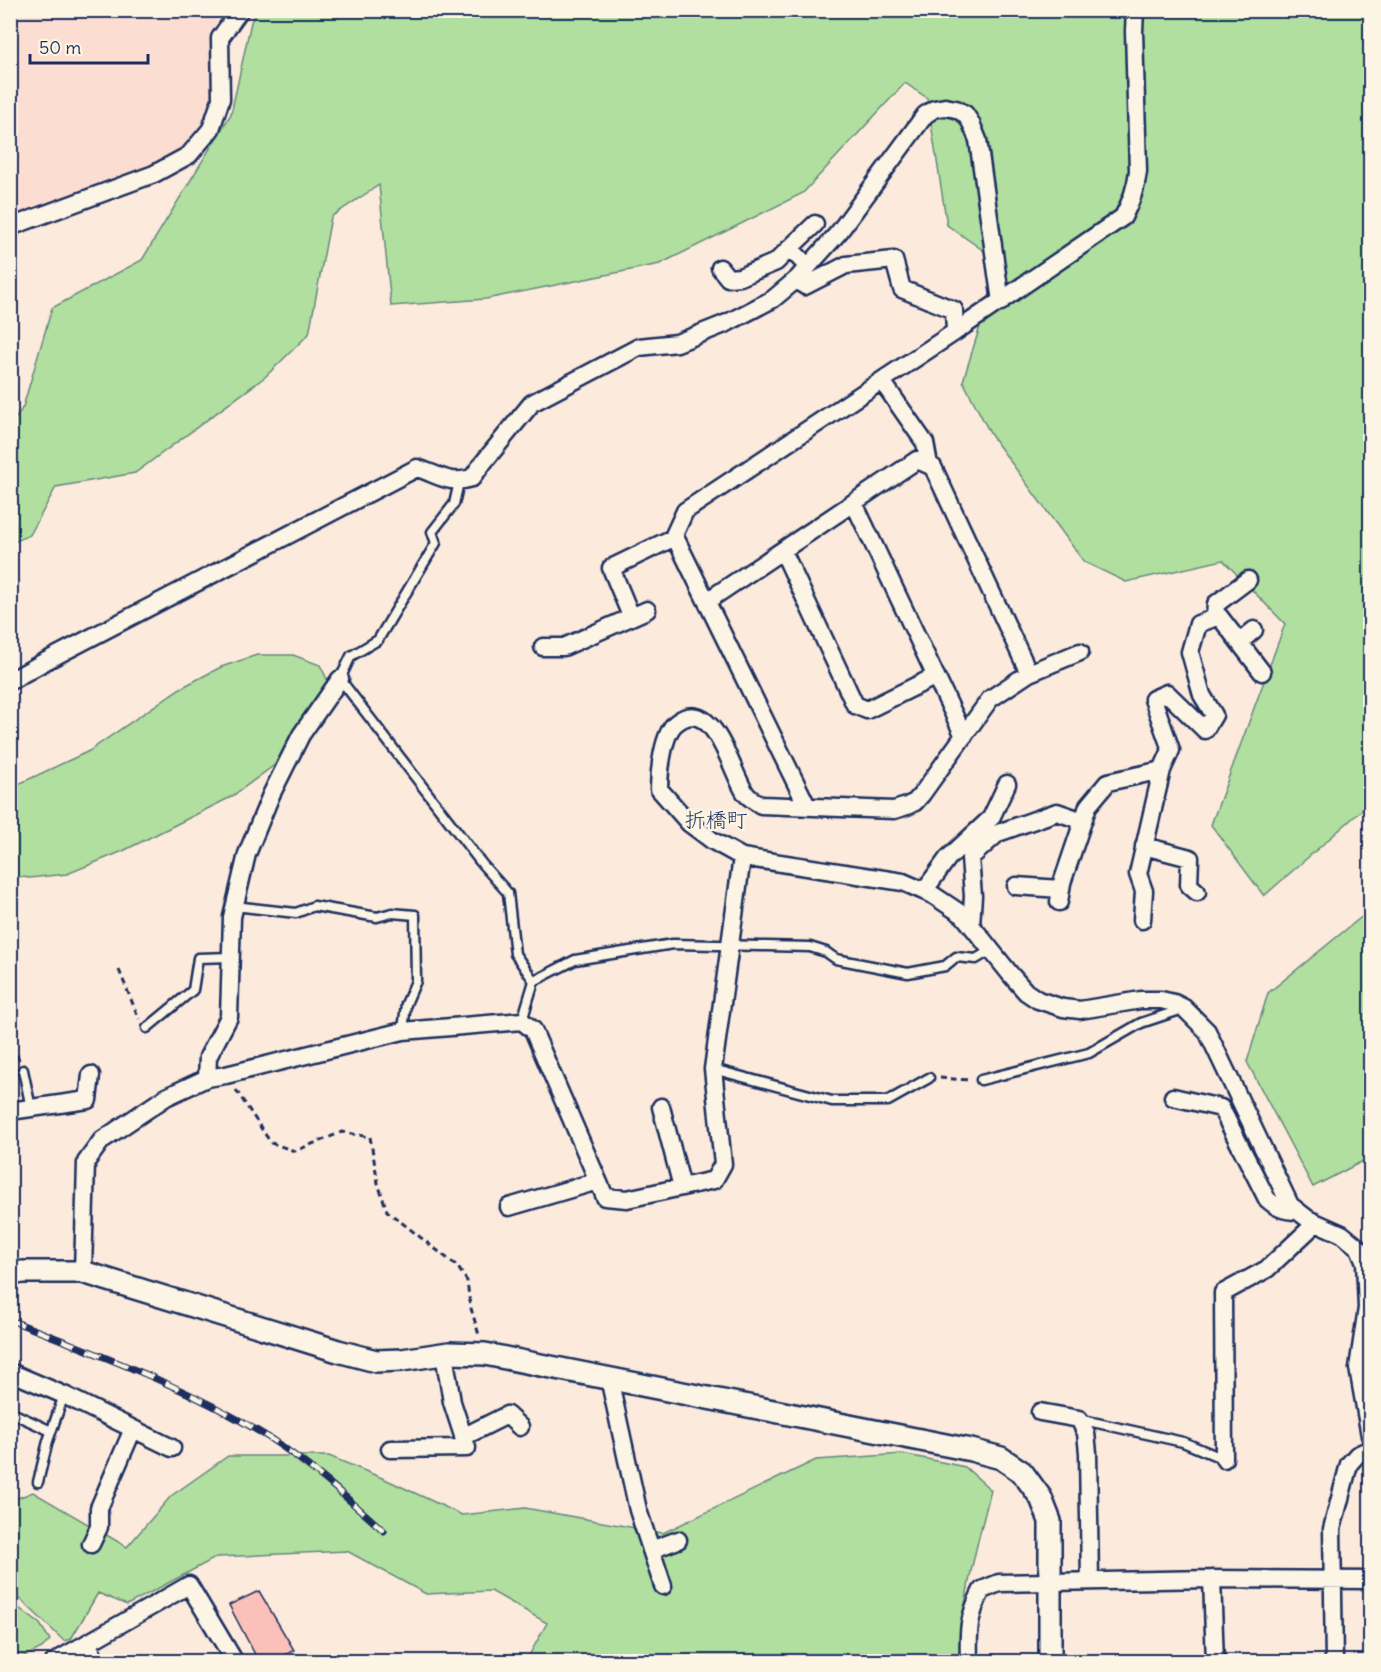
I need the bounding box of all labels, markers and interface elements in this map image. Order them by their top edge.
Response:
scale bar [30,27,148,65]
text: 50 m [39,36,81,59]
district label: 折橋町 [685,806,748,833]

